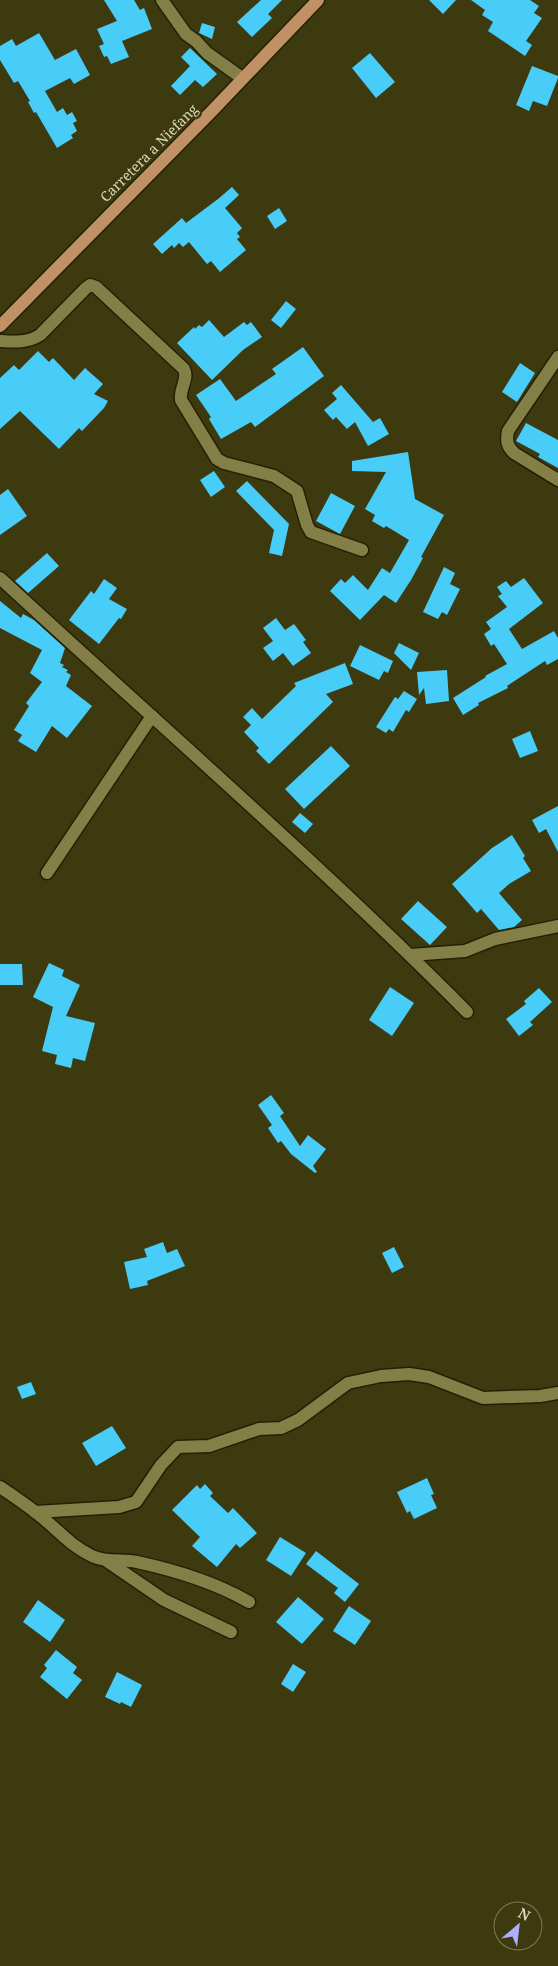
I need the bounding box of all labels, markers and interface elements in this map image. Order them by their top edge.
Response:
street label: Carretera a Niefang [96,99,202,206]
north arrow [493,1901,543,1951]
text: N [515,1903,534,1925]

